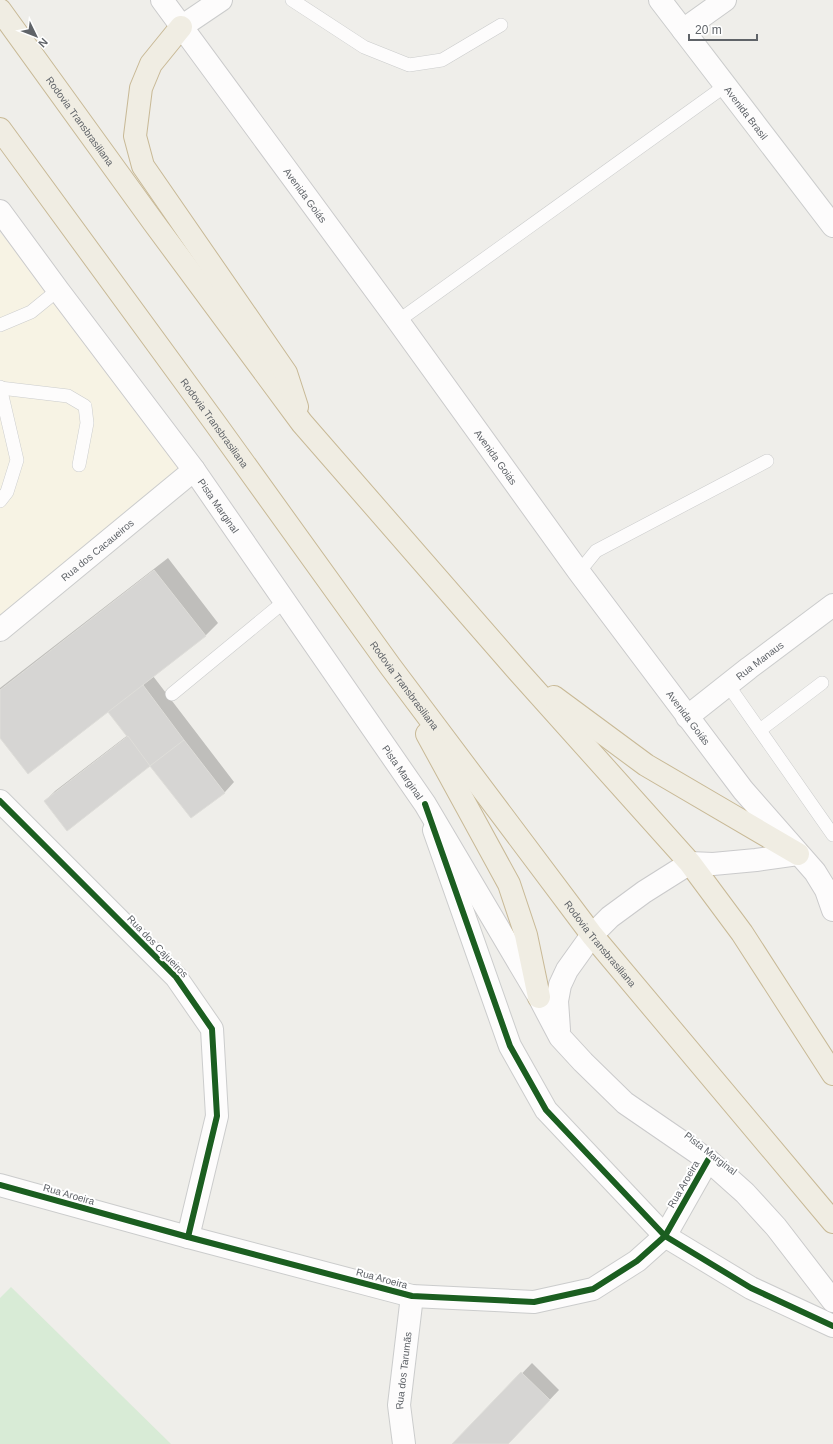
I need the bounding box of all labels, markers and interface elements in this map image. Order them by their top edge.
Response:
north arrow [16,16,56,56]
scale bar [689,16,757,42]
text: 20 m [695,23,722,37]
text: N [36,36,50,50]
street label: Rodovia Transbrasiliana [44,75,116,168]
street label: Avenida Brasil [722,84,770,142]
street label: Avenida Goiás [281,166,329,225]
street label: Rodovia Transbrasiliana [178,377,251,470]
street label: Avenida Goiás [472,428,519,487]
street label: Pista Marginal [196,477,241,535]
street label: Rua dos Cacaueiros [59,517,136,583]
street label: Rodovia Transbrasiliana [368,639,441,732]
street label: Rua Manaus [734,639,786,682]
street label: Avenida Goiás [664,689,712,747]
street label: Pista Marginal [380,743,425,802]
street label: Rodovia Transbrasiliana [562,899,638,989]
street label: Rua dos Cajueiros [125,913,190,980]
street label: Pista Marginal [682,1130,739,1177]
street label: Rua Aroeira [665,1158,702,1210]
street label: Rua Aroeira [42,1182,96,1207]
street label: Rua Aroeira [355,1266,409,1291]
street label: Rua dos Tarumãs [394,1331,414,1410]

